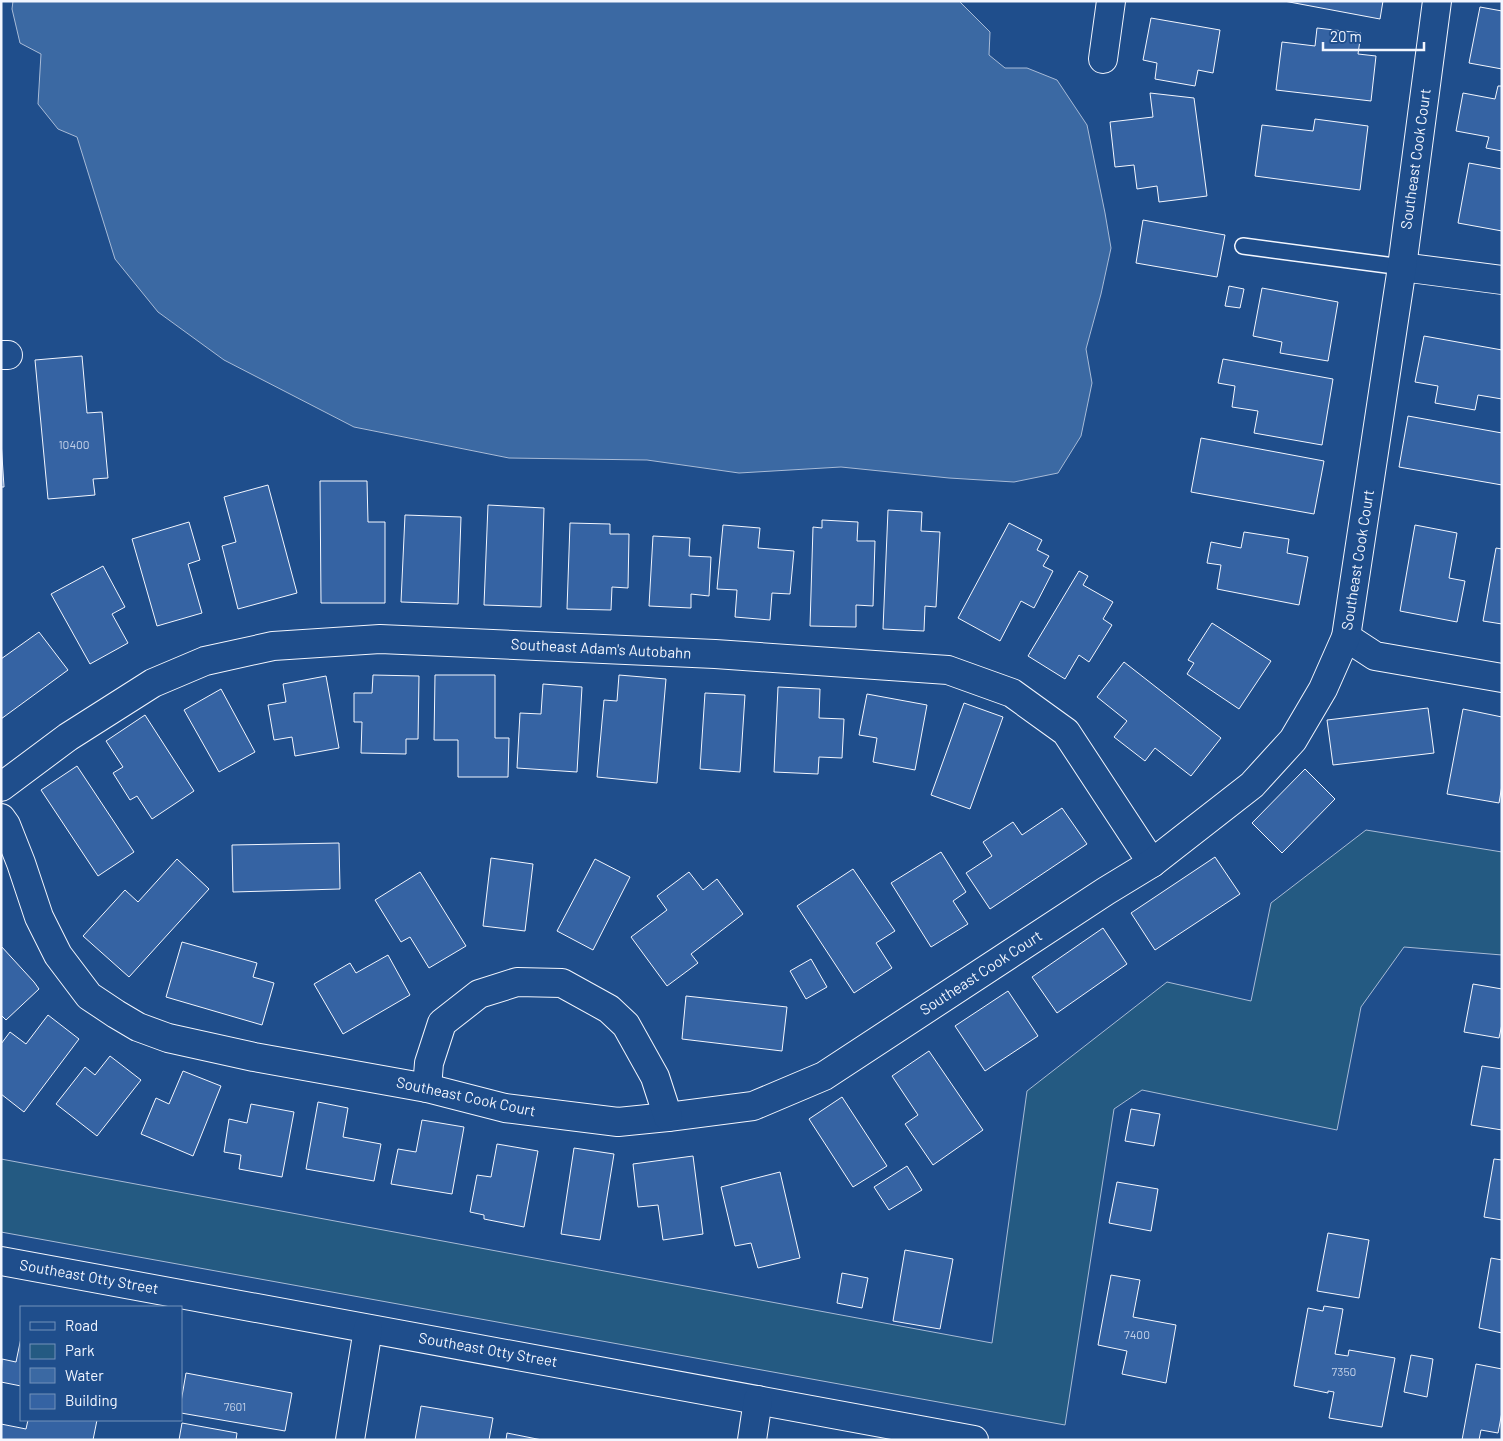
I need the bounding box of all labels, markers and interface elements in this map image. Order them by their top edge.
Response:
scale bar [1323,20,1424,52]
text: 20 m [1330,27,1362,45]
street label: Southeast Cook Court [1396,87,1434,230]
house number: 10400 [58,437,90,451]
street label: Southeast Cook Court [1337,488,1377,631]
street label: Southeast Adam's Autobahn [510,634,692,662]
street label: Southeast Cook Court [916,926,1045,1018]
street label: Southeast Cook Court [395,1072,538,1120]
street label: Southeast Otty Street [18,1255,160,1297]
legend [20,1306,182,1421]
text: Road [65,1316,98,1334]
house number: 7400 [1124,1327,1150,1341]
street label: Southeast Otty Street [417,1328,559,1370]
text: Park [65,1341,95,1359]
house number: 7350 [1332,1364,1356,1378]
text: Water [65,1366,104,1384]
text: Building [65,1391,118,1409]
house number: 7601 [224,1399,246,1413]

